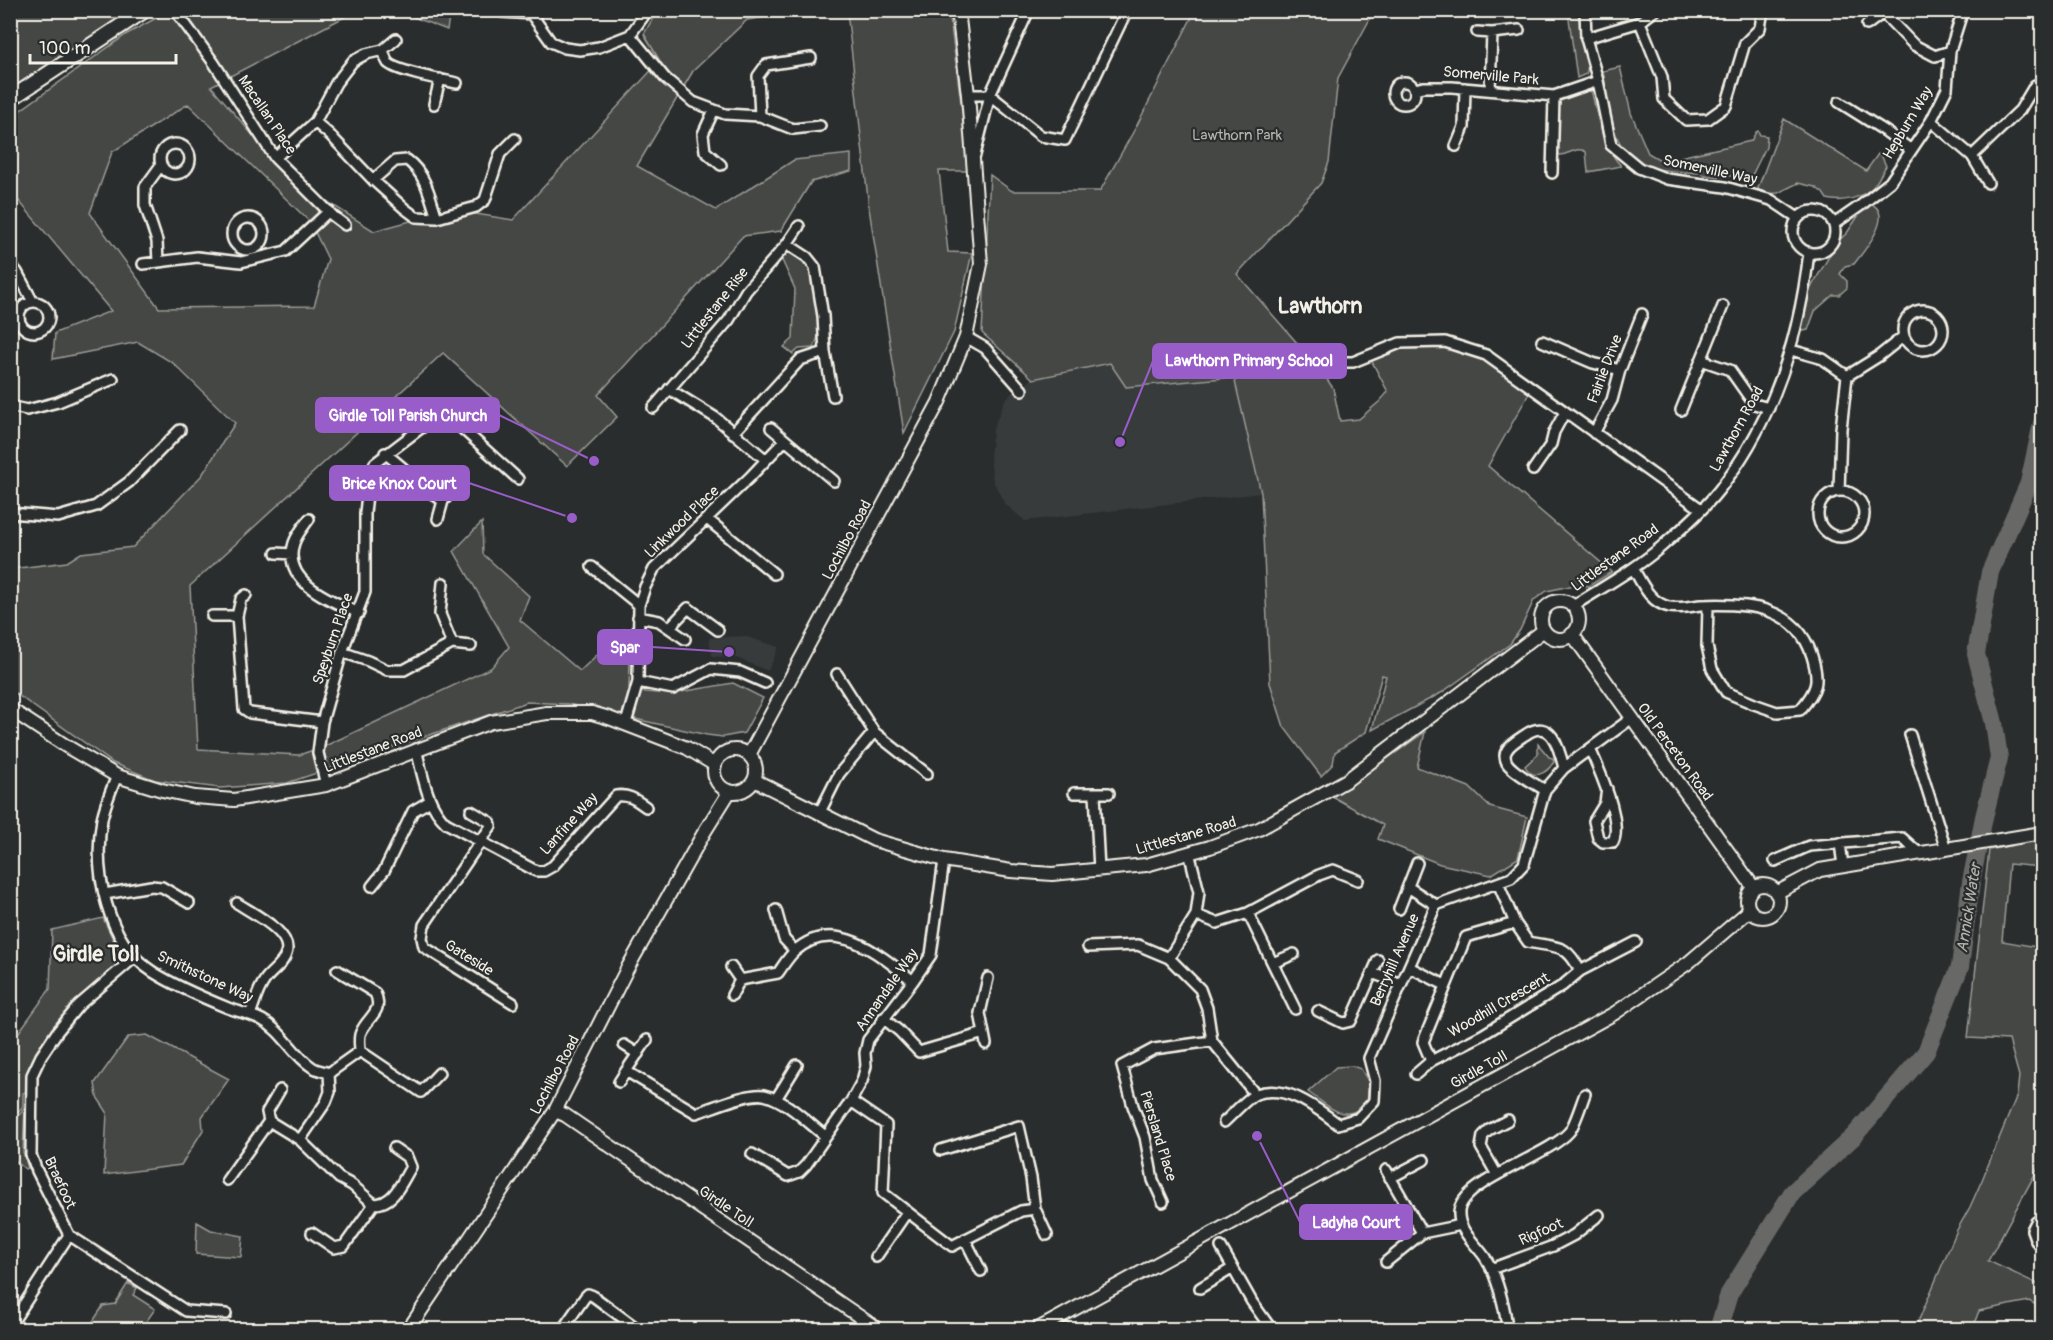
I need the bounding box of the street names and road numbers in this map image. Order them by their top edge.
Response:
street label: Somerville Park [1442,62,1540,90]
street label: Macallan Place [234,72,301,159]
street label: Hepburn Way [1879,83,1937,163]
street label: Somerville Way [1661,151,1759,189]
street label: Littlestane Rise [677,263,753,352]
street label: Fairlie Drive [1583,331,1627,406]
street label: Lawthorn Road [1706,383,1768,475]
street label: Linkwood Place [641,481,724,562]
street label: Lochilbo Road [818,497,876,583]
street label: Littlestane Road [1567,520,1663,596]
street label: Speyburn Place [308,590,358,687]
street label: Old Perceton Road [1633,699,1717,805]
street label: Littlestane Road [321,723,425,777]
street label: Lanfine Way [536,788,602,859]
street label: Littlestane Road [1134,813,1238,859]
street label: Berryhill Avenue [1366,910,1424,1009]
street label: Gateside [441,936,498,981]
street label: Annandale Way [852,945,923,1035]
street label: Smithstone Way [154,946,257,1008]
street label: Woodhill Crescent [1445,968,1554,1042]
street label: Lochlibo Road [526,1032,584,1118]
street label: Girdle Toll [1447,1047,1511,1093]
street label: Piersland Place [1135,1089,1181,1184]
street label: Braefoot [40,1154,81,1213]
street label: Girdle Toll [695,1182,757,1232]
street label: Rigfoot [1516,1214,1567,1250]

